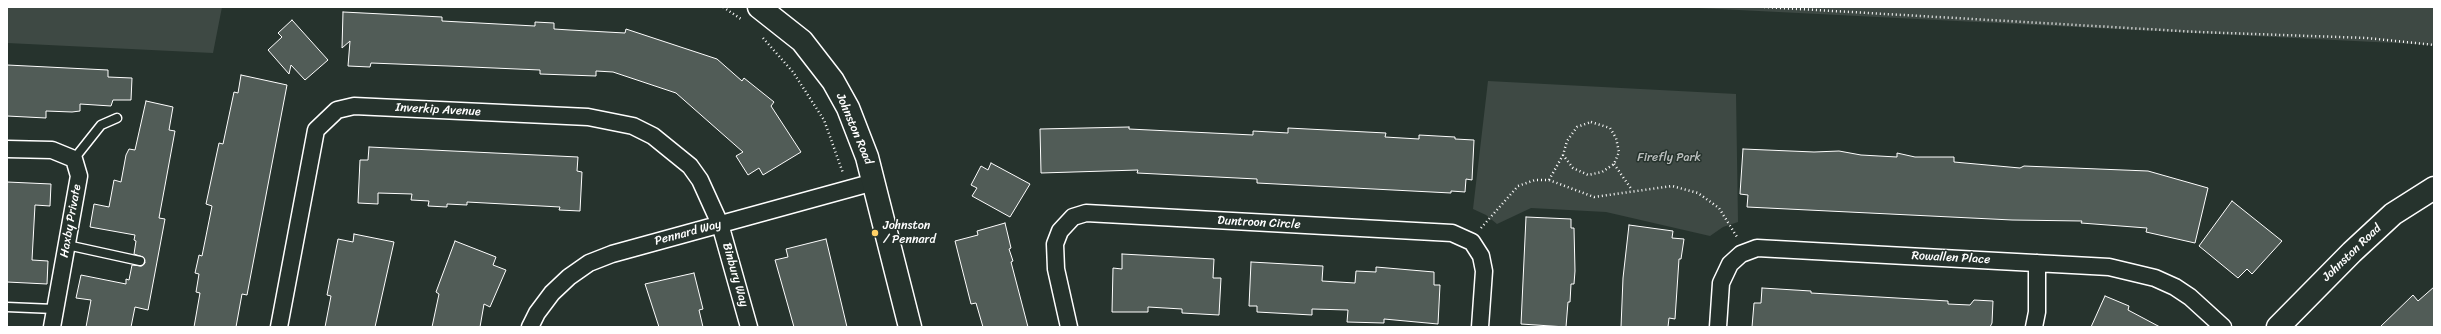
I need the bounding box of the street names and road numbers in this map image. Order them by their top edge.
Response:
street label: Johnston Road [833,91,875,167]
street label: Inverkip Avenue [395,101,481,119]
street label: Haxby Private [57,183,85,259]
street label: Duntroon Circle [1217,214,1301,232]
street label: Pennard Way [653,217,723,249]
street label: Johnston Road [2320,221,2384,285]
street label: Binbury Way [719,241,751,309]
street label: Rowallen Place [1911,249,1991,267]

